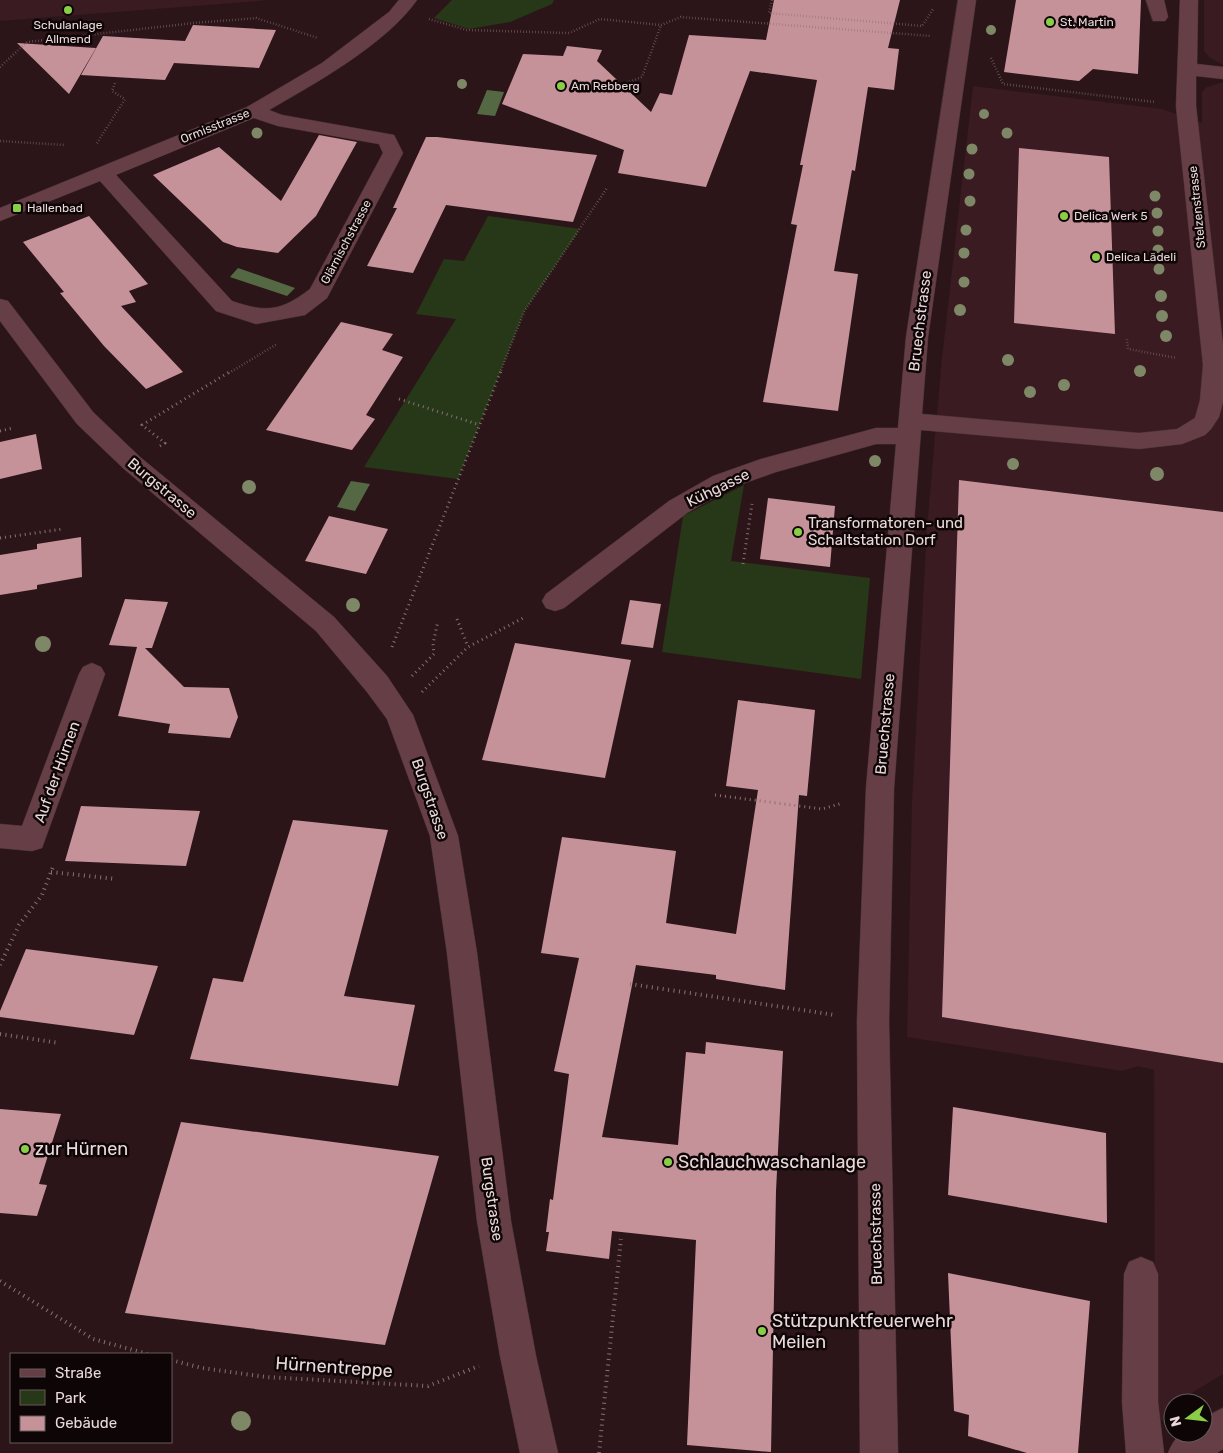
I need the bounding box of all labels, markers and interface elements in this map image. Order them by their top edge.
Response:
marker: Schulanlage Allmend [62,4,74,16]
place label: St. Martin [1060,15,1114,29]
marker: St. Martin [1044,16,1056,28]
place label: Schulanlage Allmend [34,18,103,46]
place label: Am Rebberg [571,79,640,93]
marker: Am Rebberg [555,80,567,92]
street label: Ormisstrasse [178,106,252,146]
street label: Stelzenstrasse [1186,165,1208,249]
street label: Glärnischstrasse [318,197,374,287]
place label: Hallenbad [27,201,83,215]
marker: Hallenbad [11,202,23,214]
place label: Delica Werk 5 [1074,209,1148,223]
marker: Delica Werk 5 [1058,210,1070,222]
place label: Delica Lädeli [1106,250,1176,264]
marker: Delica Lädeli [1090,251,1102,263]
street label: Bruechstrasse [905,269,935,373]
street label: Burgstrasse [124,454,200,522]
street label: Kühgasse [684,465,752,511]
place label: Transformatoren- und Schaltstation Dorf [808,514,963,549]
marker: Transformatoren- und Schaltstation Dorf [792,526,804,538]
street label: Bruechstrasse [872,673,898,775]
street label: Auf der Hürnen [30,719,84,825]
street label: Burgstrasse [408,756,452,842]
place label: zur Hürnen [35,1138,128,1160]
marker: zur Hürnen [19,1143,31,1155]
place label: Schlauchwaschanlage [678,1151,866,1173]
street label: Burgstrasse [477,1156,507,1242]
marker: Schlauchwaschanlage [662,1156,674,1168]
street label: Bruechstrasse [866,1183,886,1285]
place label: Stützpunktfeuerwehr Meilen [772,1310,953,1353]
marker: Stützpunktfeuerwehr Meilen [756,1325,768,1337]
street label: Hürnentreppe [275,1352,393,1382]
legend [10,1353,172,1443]
text: Straße [55,1364,101,1382]
text: Park [55,1389,86,1407]
north arrow [1163,1393,1213,1443]
text: Gebäude [55,1414,117,1432]
text: N [1166,1414,1185,1428]

